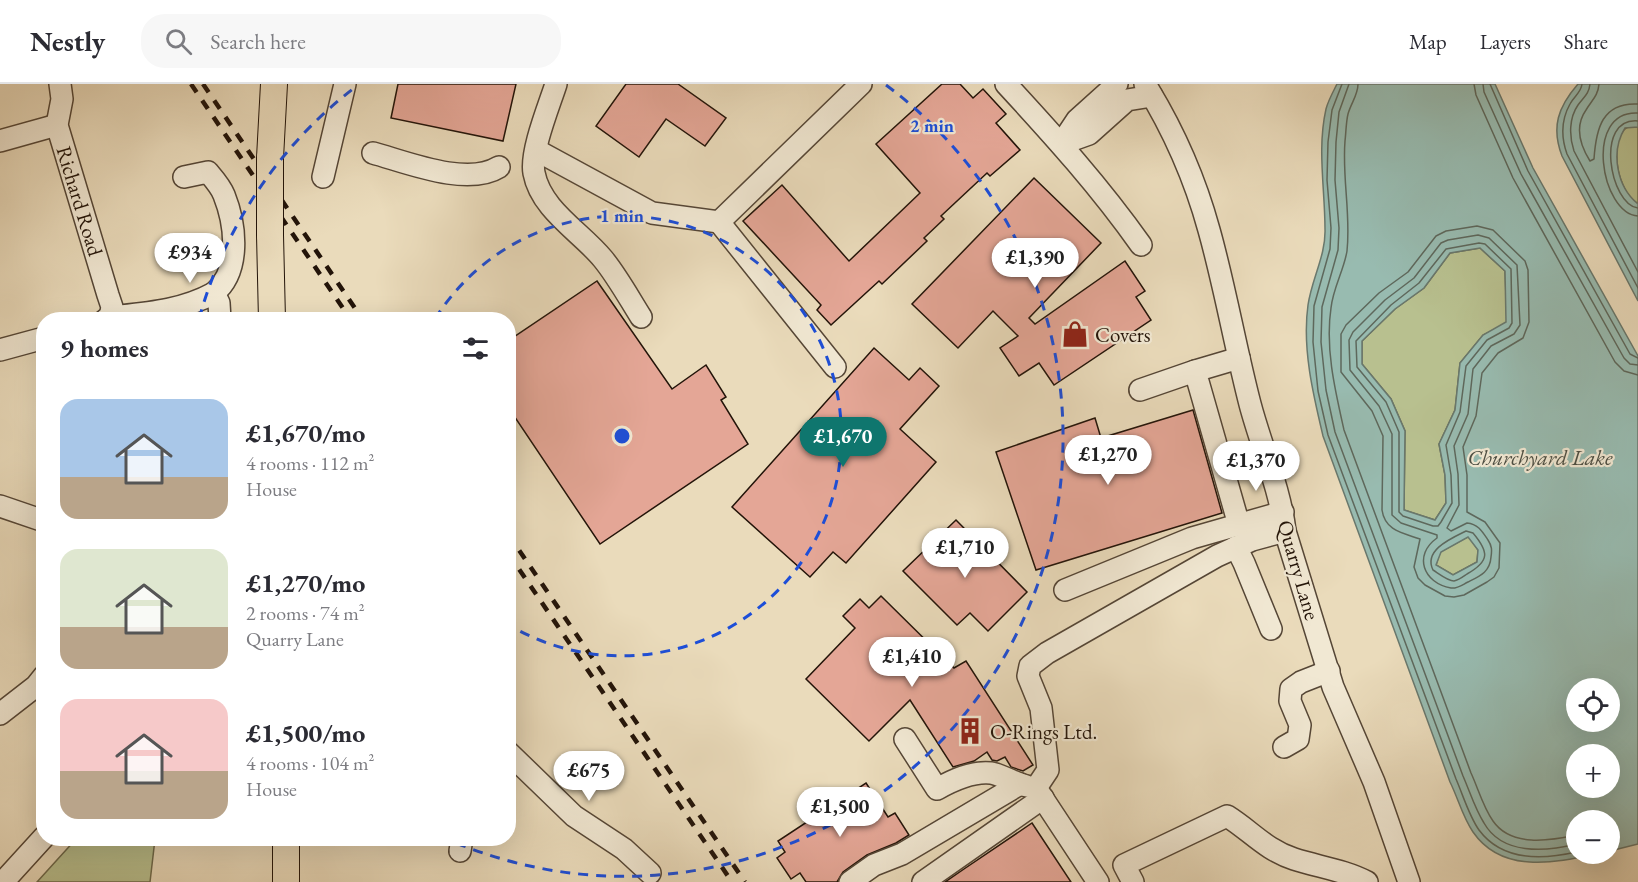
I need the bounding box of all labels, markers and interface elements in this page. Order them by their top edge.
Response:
search box [141,14,561,68]
text: Nestly [30,23,105,59]
icon: search [162,25,195,58]
text: Search here [210,27,306,56]
text: Map [1409,28,1447,55]
text: Layers [1480,28,1531,55]
text: Share [1564,28,1608,55]
text: 2 min [910,114,954,137]
street label: Richard Road [50,143,110,260]
text: 1 min [600,204,644,227]
pin: £934 [154,233,226,284]
pin: £1,390 [986,238,1084,289]
text: £934 [168,239,212,265]
text: £1,390 [1006,244,1064,270]
shop icon: Covers [1060,319,1090,349]
place label: Covers [1095,321,1151,348]
text: 9 homes [60,331,149,365]
icon: filters [459,332,492,365]
text: £1,670/mo [246,416,365,450]
pin: £1,670 [794,417,892,468]
icon: home [108,423,180,495]
text: £1,670 [814,423,872,449]
centre of rings [612,426,632,446]
pin: £1,270 [1059,435,1157,486]
text: £1,270 [1079,441,1137,467]
pin: £1,370 [1207,441,1305,492]
water label: Churchyard Lake [1467,443,1613,472]
text: £1,370 [1227,447,1285,473]
text: 4 rooms · 112 m² [246,450,374,476]
text: House [246,476,297,502]
street label: Quarry Lane [1271,517,1326,623]
pin: £1,710 [916,528,1014,579]
text: £1,710 [936,534,994,560]
text: £1,270/mo [246,566,365,600]
icon: home [108,573,180,645]
text: 2 rooms · 74 m² [246,600,365,626]
text: Quarry Lane [246,626,344,652]
pin: £1,410 [863,637,961,688]
text: £1,410 [883,643,941,669]
map controls [1566,678,1620,864]
button: locate [1566,678,1620,732]
text: £1,500/mo [246,716,365,750]
building icon: O-Rings Ltd. [955,716,985,746]
place label: O-Rings Ltd. [990,718,1097,745]
icon: home [108,723,180,795]
button: + [1566,744,1620,798]
text: 4 rooms · 104 m² [246,750,374,776]
pin: £675 [553,751,625,802]
text: £675 [567,757,611,783]
text: House [246,776,297,802]
pin: £1,500 [791,787,889,838]
text: £1,500 [811,793,869,819]
button: − [1566,810,1620,864]

